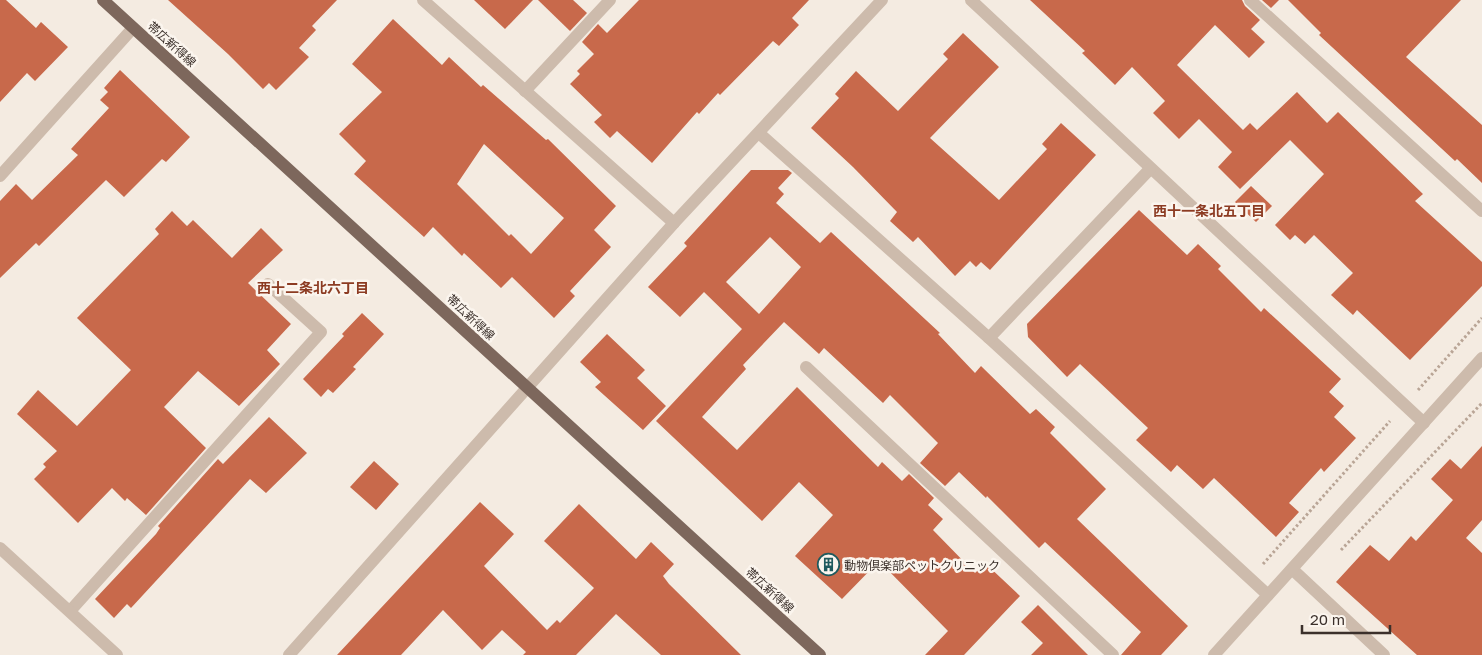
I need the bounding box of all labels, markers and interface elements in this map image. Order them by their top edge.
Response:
street label: 帯広新得線 [145,18,199,70]
district label: 西十一条北五丁目 [1153,202,1265,219]
district label: 西十二条北六丁目 [257,279,369,296]
street label: 帯広新得線 [444,291,498,343]
building icon: 動物倶楽部ペットクリニック [816,553,840,577]
place label: 動物倶楽部ペットクリニック [844,558,1000,573]
street label: 帯広新得線 [743,564,797,616]
scale bar [1302,602,1390,634]
text: 20 m [1310,610,1345,628]

